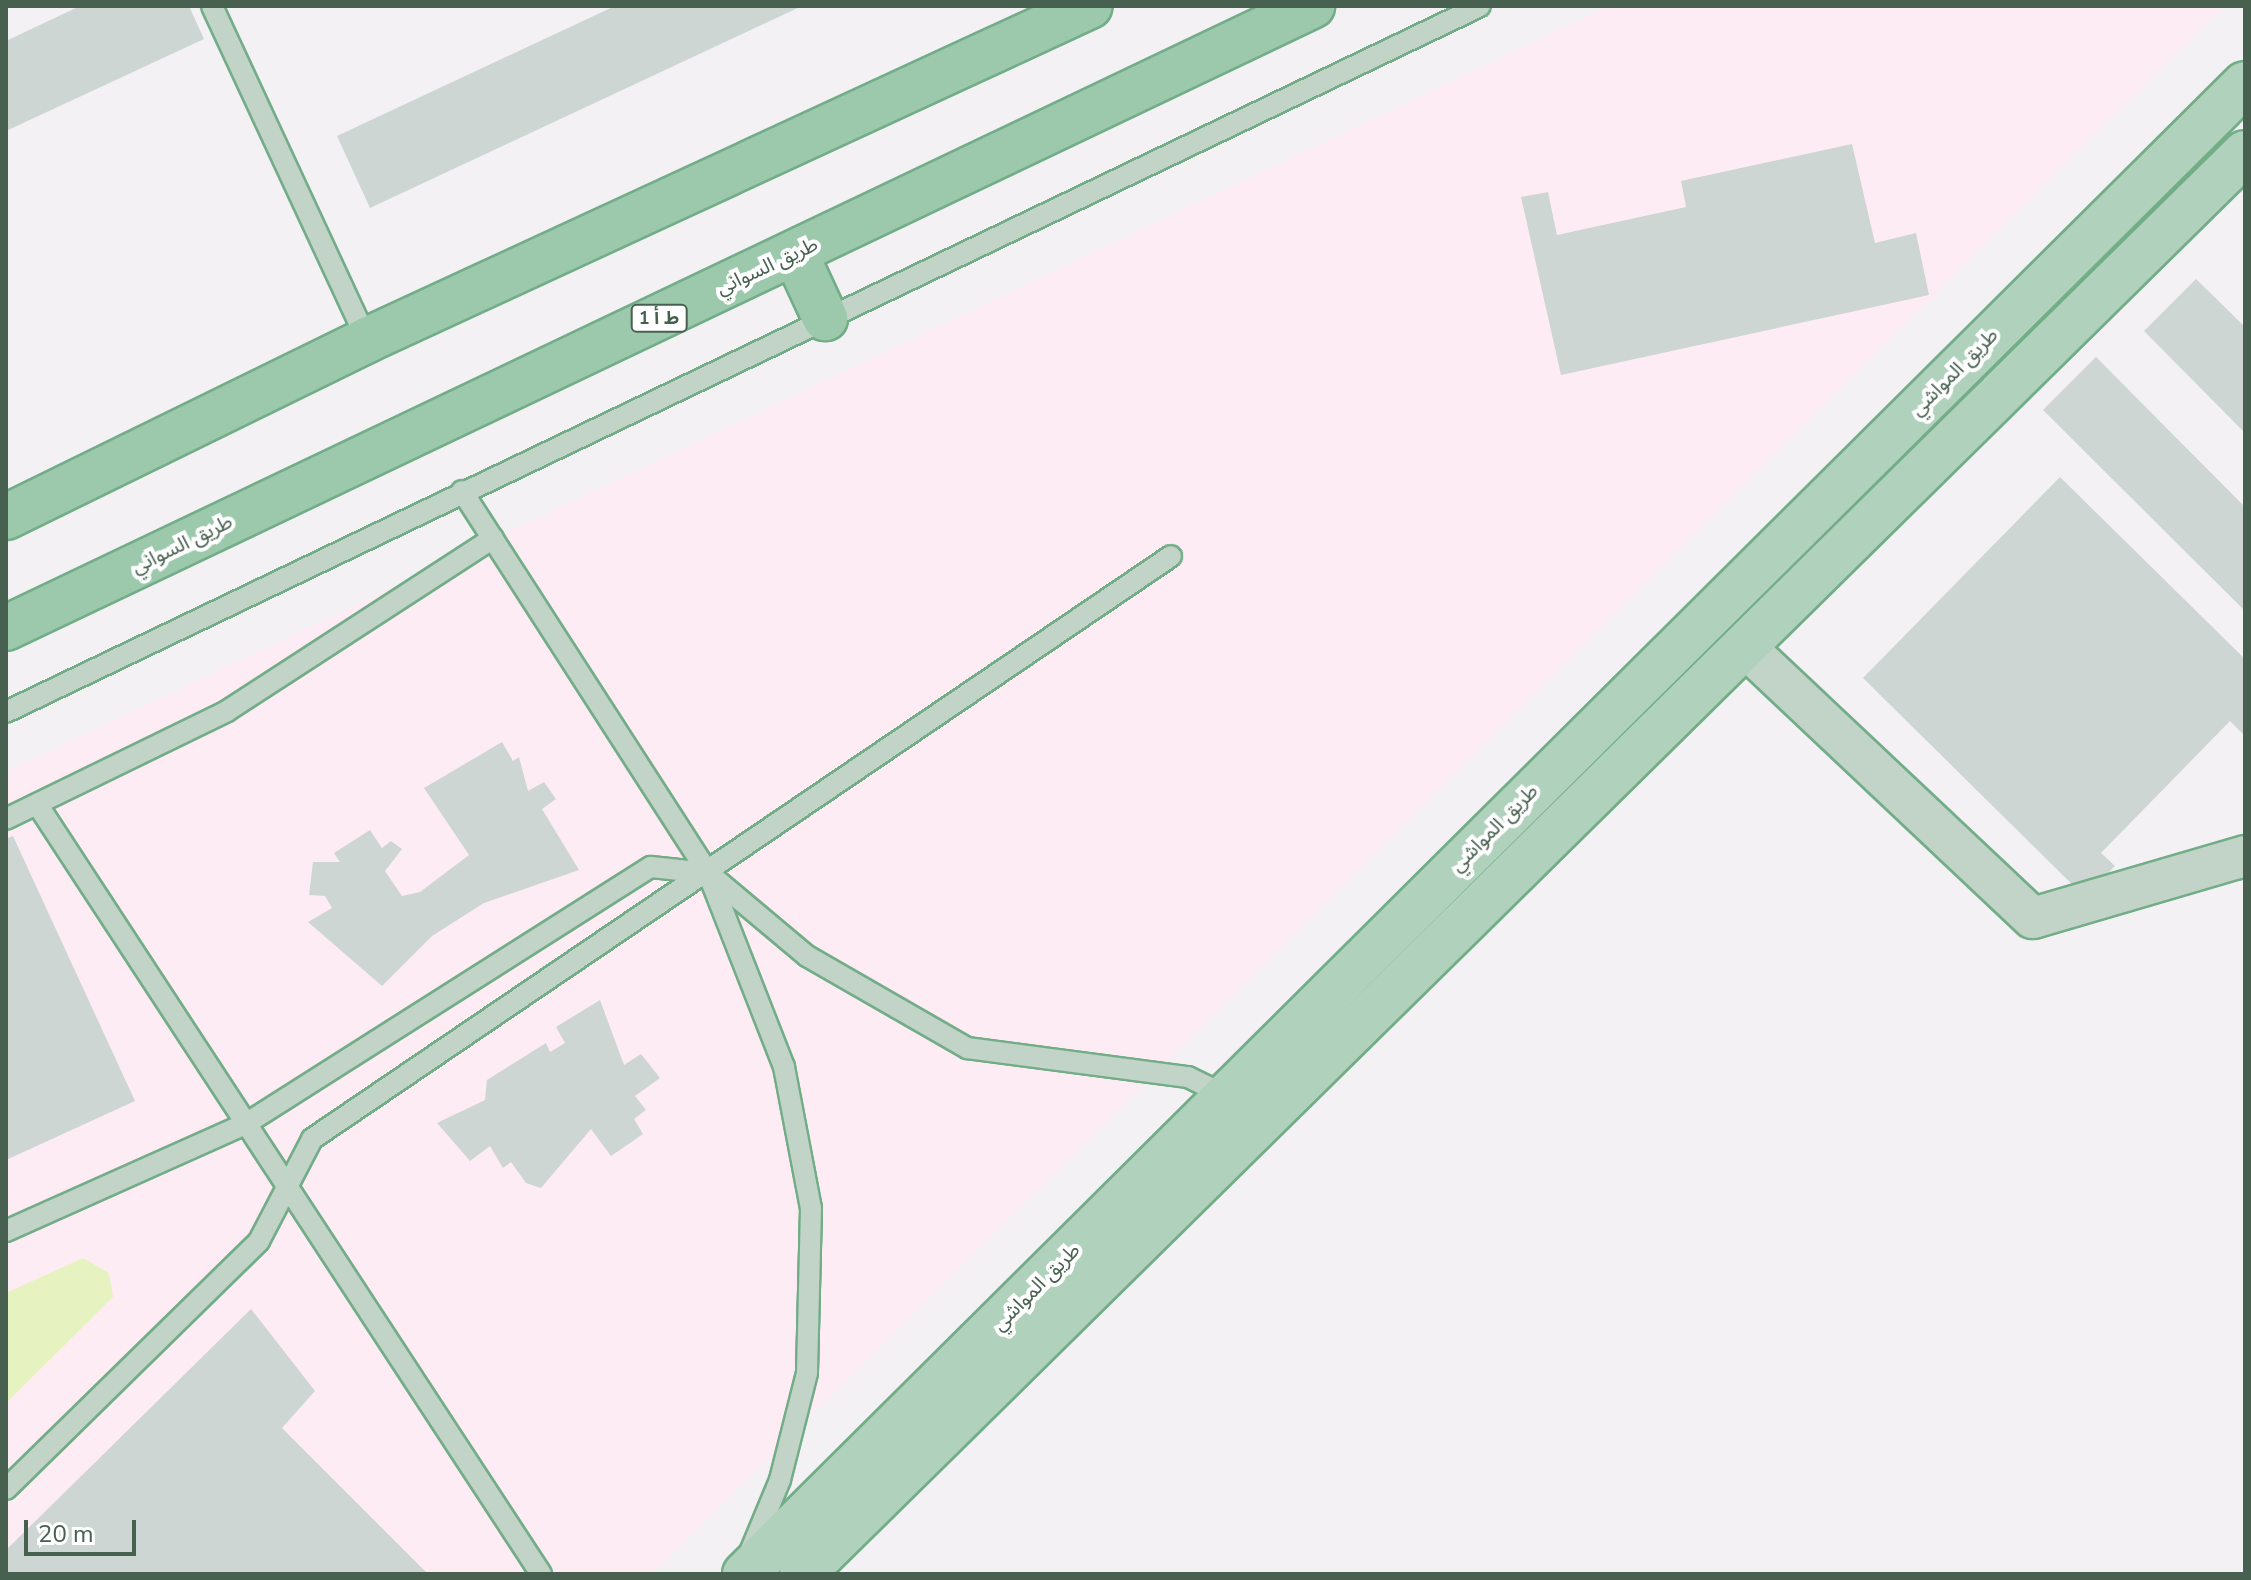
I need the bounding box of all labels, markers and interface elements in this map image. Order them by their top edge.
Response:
street label: طريق السواني [712,232,822,300]
road number: ط أ 1 [629,304,689,332]
street label: طريق المواشي [1905,323,2003,421]
street label: طريق السواني [128,509,236,579]
street label: طريق المواشي [1445,779,1543,877]
street label: طريق المواشي [987,1238,1085,1336]
scale bar [28,1504,140,1554]
text: 20 m [38,1518,94,1550]

